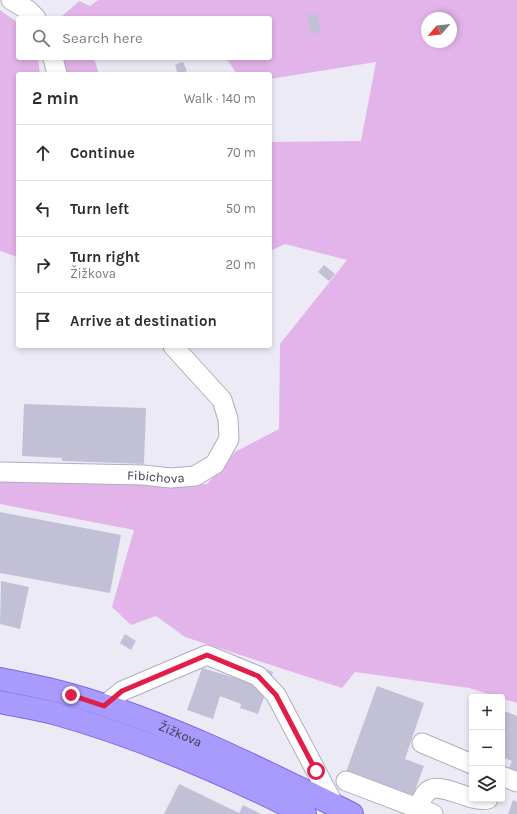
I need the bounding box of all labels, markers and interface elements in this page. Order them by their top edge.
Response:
north arrow [421,12,457,48]
search box [16,16,272,60]
icon: search [30,27,52,49]
text: Search here [62,29,143,47]
text: 2 min [32,88,79,108]
text: Walk · 140 m [184,91,256,106]
icon: ahead [32,142,54,164]
text: Continue [70,144,135,162]
text: 70 m [227,145,256,160]
icon: left [32,198,54,220]
text: Turn left [70,200,129,218]
text: 50 m [226,201,256,216]
text: Turn right [70,248,140,266]
icon: right [32,254,54,276]
text: 20 m [226,257,256,272]
text: Žižkova [70,266,116,281]
icon: arrive [32,310,54,332]
text: Arrive at destination [70,312,217,330]
street label: Fibichova [127,468,185,486]
route end [62,686,80,704]
map controls [469,694,505,802]
button: + [469,694,505,730]
street label: Žižkova [156,718,204,750]
button: − [469,730,505,766]
route start [307,762,325,780]
button: layers [469,766,505,802]

